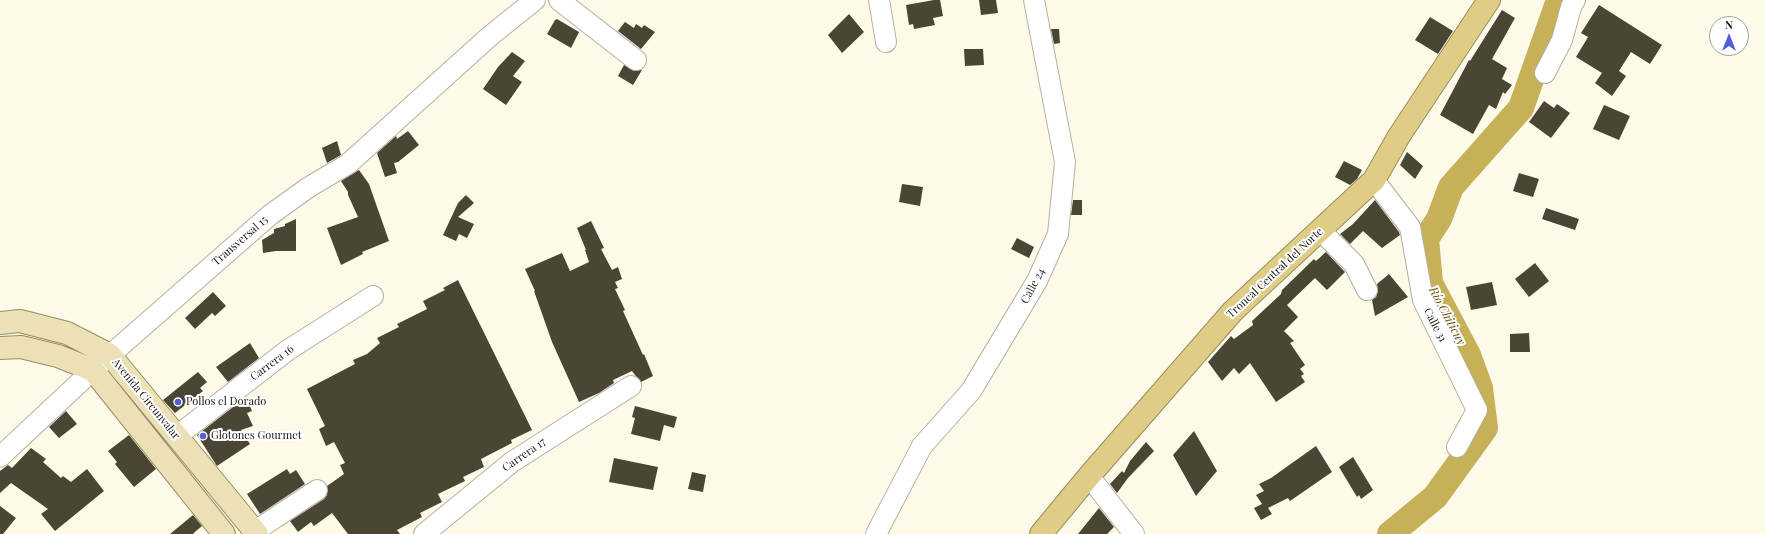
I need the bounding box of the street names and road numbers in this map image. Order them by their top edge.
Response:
street label: Transversal 15 [210,213,270,269]
street label: Troncal Central del Norte [1224,225,1326,321]
street label: Calle 24 [1018,266,1048,306]
street label: Calle 31 [1421,306,1449,344]
street label: Carrera 16 [248,342,296,384]
street label: Avenida Circunvalar [109,356,183,442]
street label: Carrera 17 [500,435,548,475]

